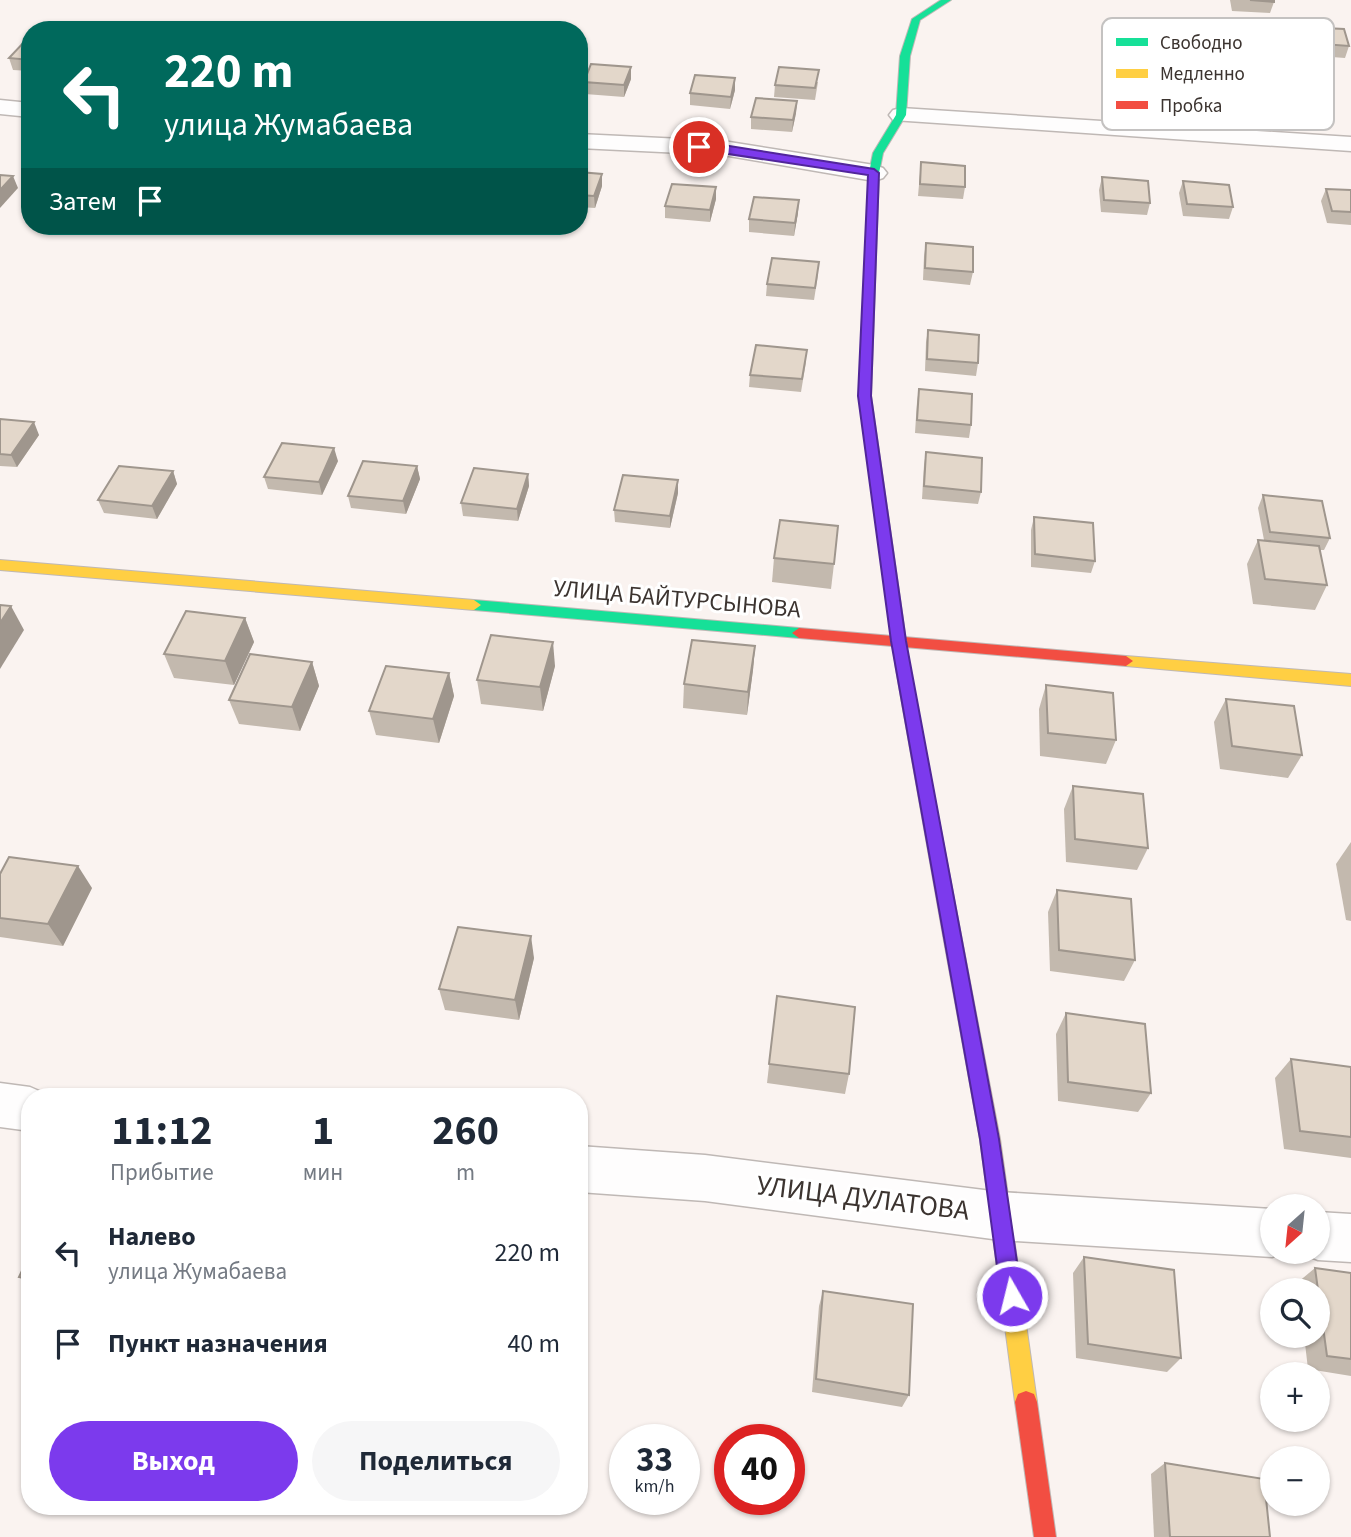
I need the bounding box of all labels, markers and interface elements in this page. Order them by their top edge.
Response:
legend [1102,18,1334,130]
text: Свободно [1160,30,1243,57]
text: 220 m [164,37,293,107]
icon: left [49,49,140,140]
text: Медленно [1160,61,1245,88]
text: Пробка [1160,93,1222,120]
text: улица Жумабаева [164,102,413,148]
pin [669,117,729,177]
icon: arrive [680,128,718,166]
icon: arrive [131,182,169,220]
text: Затем [49,183,117,220]
street label: УЛИЦА БАЙТУРСЫНОВА [552,571,802,627]
text: 11:12 [111,1101,213,1161]
text: 1 [312,1101,334,1161]
text: 260 [432,1101,499,1161]
text: Прибытие [110,1156,214,1189]
text: мин [303,1156,343,1189]
text: m [456,1156,475,1189]
street label: УЛИЦА ДУЛАТОВА [754,1165,972,1231]
north arrow [1260,1194,1330,1264]
map controls [1260,1194,1330,1516]
text: Налево [108,1218,196,1255]
icon: left [49,1234,87,1272]
text: 220 m [494,1234,560,1271]
text: улица Жумабаева [108,1255,287,1288]
position arrow [975,1259,1049,1333]
button: search [1260,1278,1330,1348]
icon: arrive [49,1325,87,1363]
text: Пункт назначения [108,1325,328,1362]
text: 40 m [507,1325,560,1362]
button: + [1260,1362,1330,1432]
button: Выход [49,1421,298,1501]
button: Поделиться [312,1421,560,1501]
speed limit sign: 40 [714,1424,805,1515]
text: 33 [636,1435,673,1485]
button: − [1260,1446,1330,1516]
text: km/h [635,1474,674,1499]

